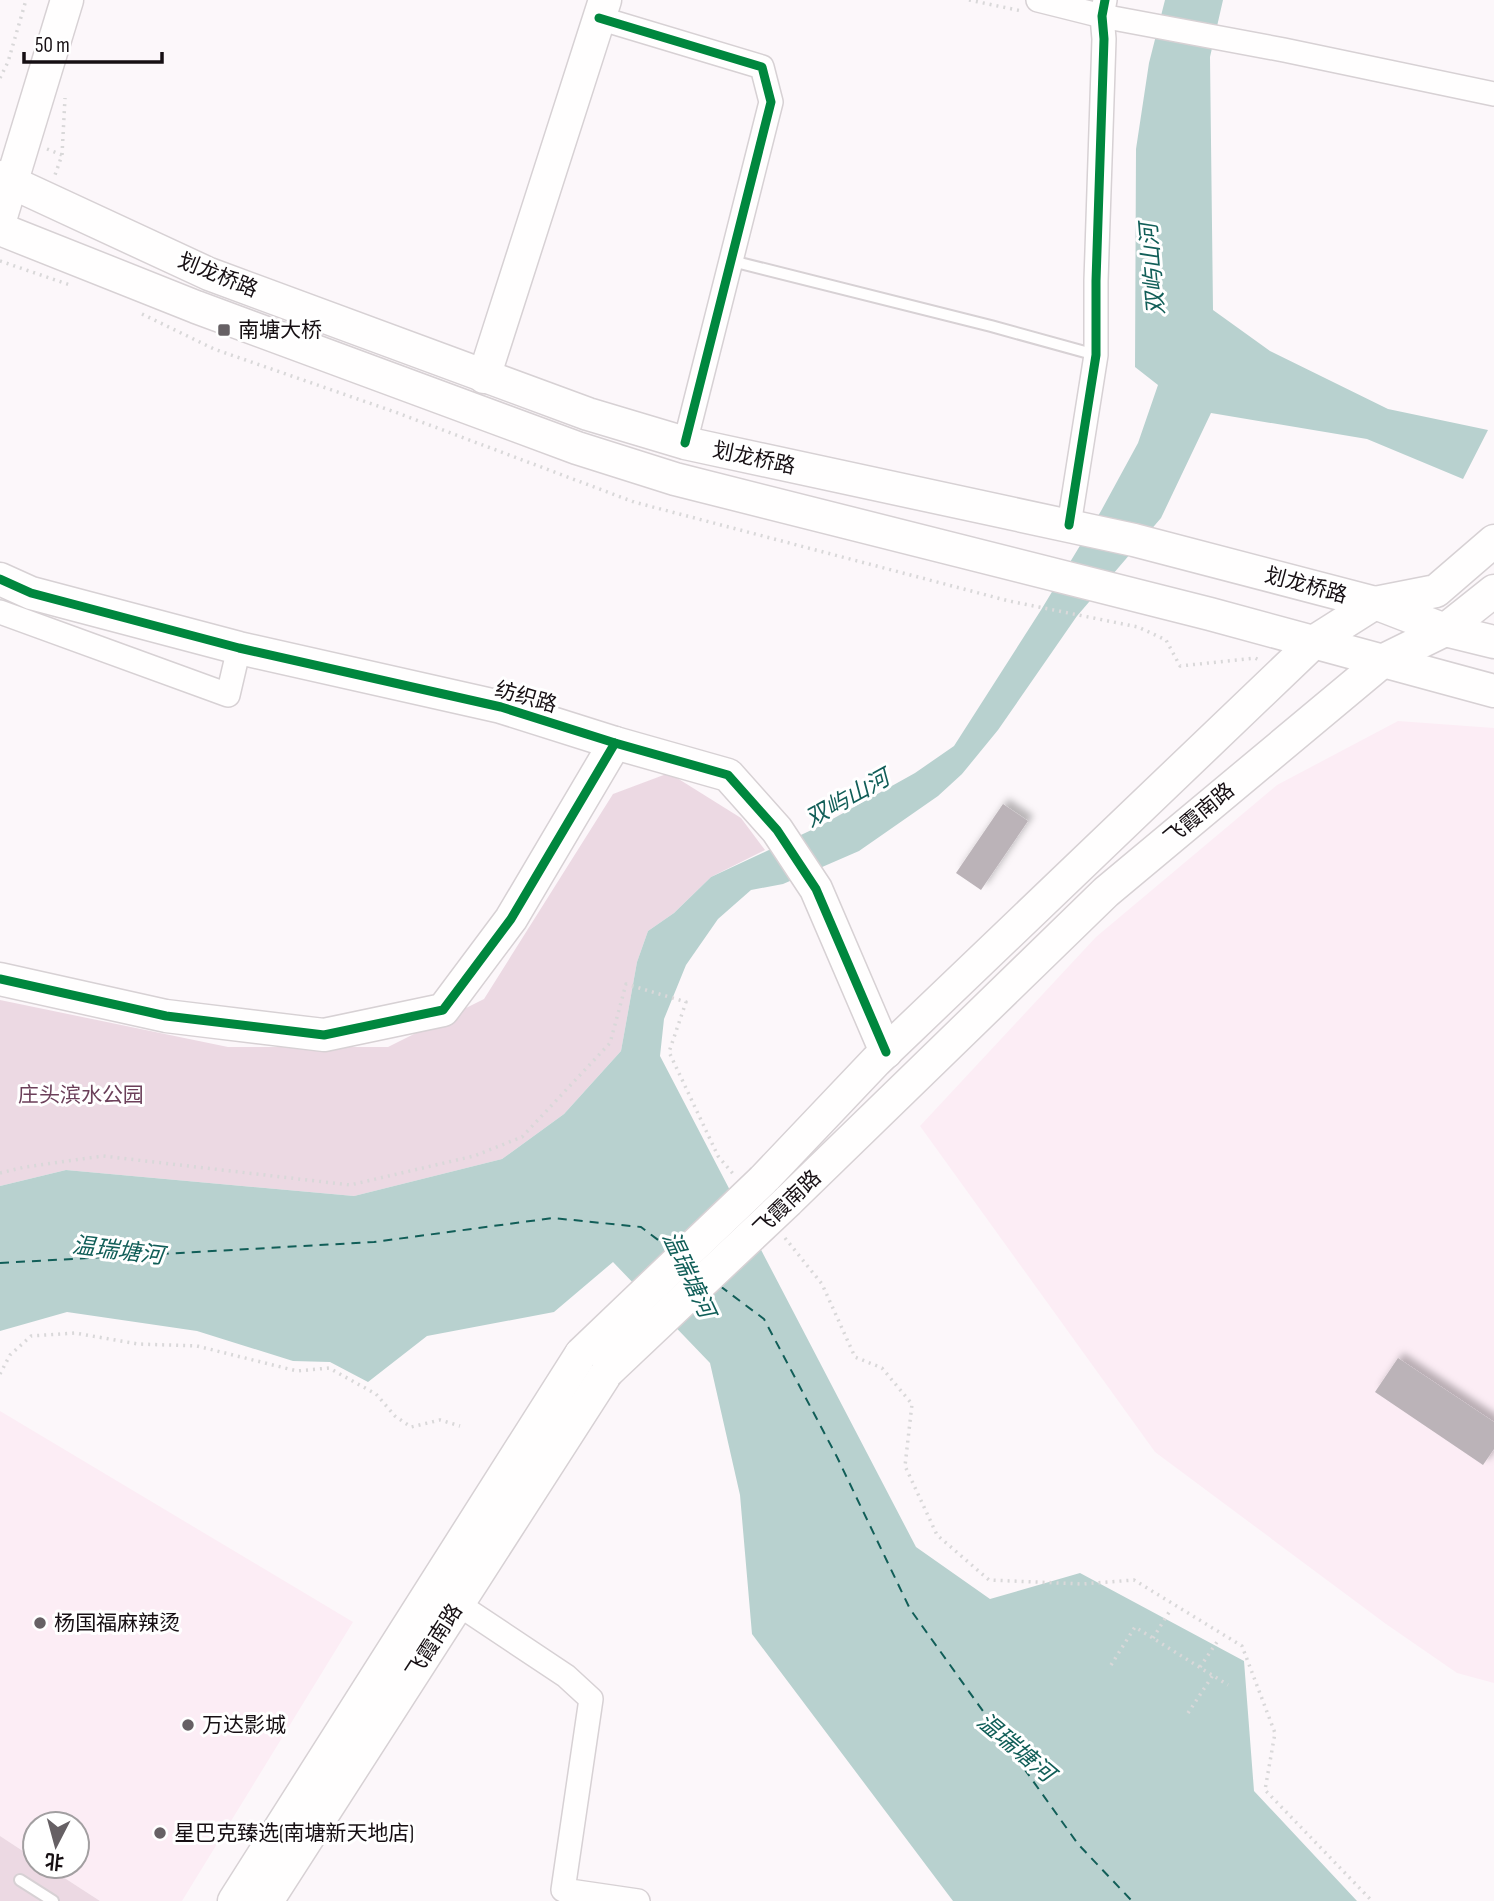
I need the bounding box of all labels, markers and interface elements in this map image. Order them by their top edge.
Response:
scale bar [24,21,163,65]
text: 50 m [35,33,70,58]
water label: 双屿山河 [1135,218,1171,316]
street label: 划龙桥路 [174,248,261,303]
place label: 南塘大桥 [238,318,322,343]
marker: 南塘大桥 [216,322,232,338]
street label: 划龙桥路 [710,438,798,479]
street label: 划龙桥路 [1262,563,1350,608]
street label: 纺织路 [492,677,560,718]
water label: 双屿山河 [800,762,898,833]
street label: 飞霞南路 [1159,778,1240,851]
park label: 庄头滨水公园 [18,1083,144,1108]
street label: 飞霞南路 [748,1165,826,1242]
water label: 温瑞塘河 [656,1227,722,1326]
water label: 温瑞塘河 [71,1231,169,1271]
street label: 飞霞南路 [401,1599,468,1683]
place label: 杨国福麻辣烫 [54,1611,180,1636]
marker: 杨国福麻辣烫 [32,1615,48,1631]
water label: 温瑞塘河 [971,1707,1063,1791]
place label: 万达影城 [202,1713,286,1738]
marker: 万达影城 [180,1717,196,1733]
north arrow [21,1810,91,1880]
place label: 星巴克臻选(南塘新天地店) [174,1821,414,1846]
marker: 星巴克臻选(南塘新天地店) [152,1825,168,1841]
text: 北 [44,1848,65,1873]

